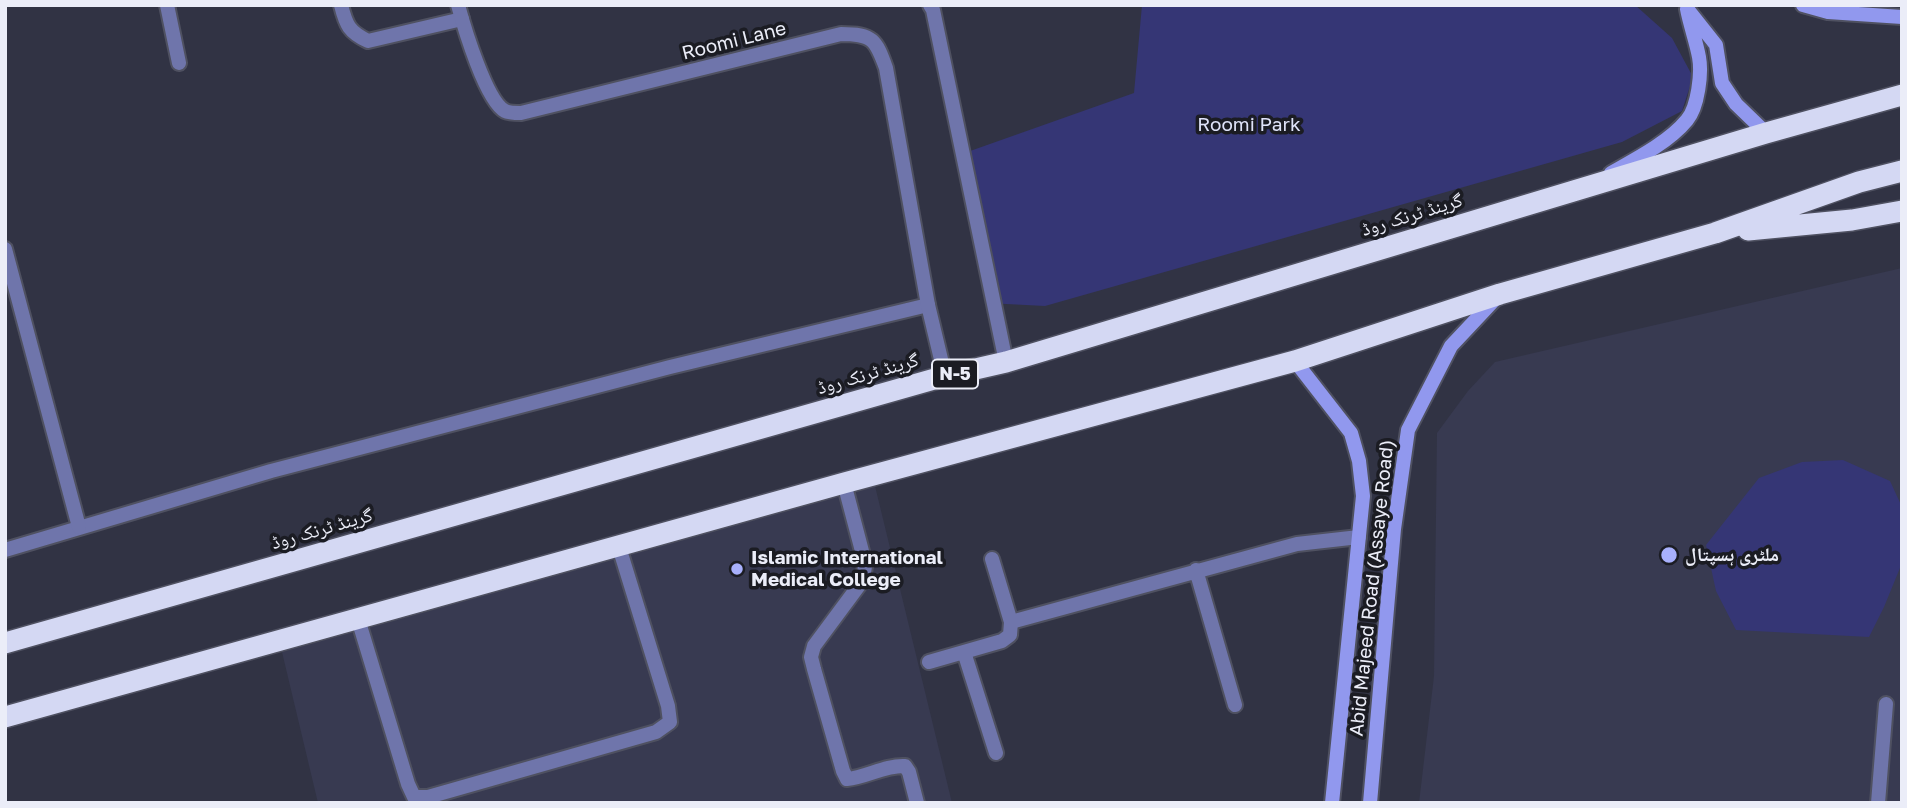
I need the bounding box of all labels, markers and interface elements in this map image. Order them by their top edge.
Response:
street label: Roomi Lane [680,17,788,65]
park label: Roomi Park [1197,114,1301,136]
street label: گرینڈ ٹرنک روڈ [1359,189,1465,241]
street label: گرینڈ ٹرنک روڈ [815,349,921,399]
road number: N-5 [932,360,978,388]
street label: Abid Majeed Road (Assaye Road) [1345,439,1399,737]
street label: گرینڈ ٹرنک روڈ [269,504,375,554]
place label: ملٹری ہسپتال [1685,544,1779,566]
marker: ملٹری ہسپتال [1659,545,1679,565]
place label: Islamic International Medical College [751,547,943,591]
marker: Islamic International Medical College [729,561,745,577]

